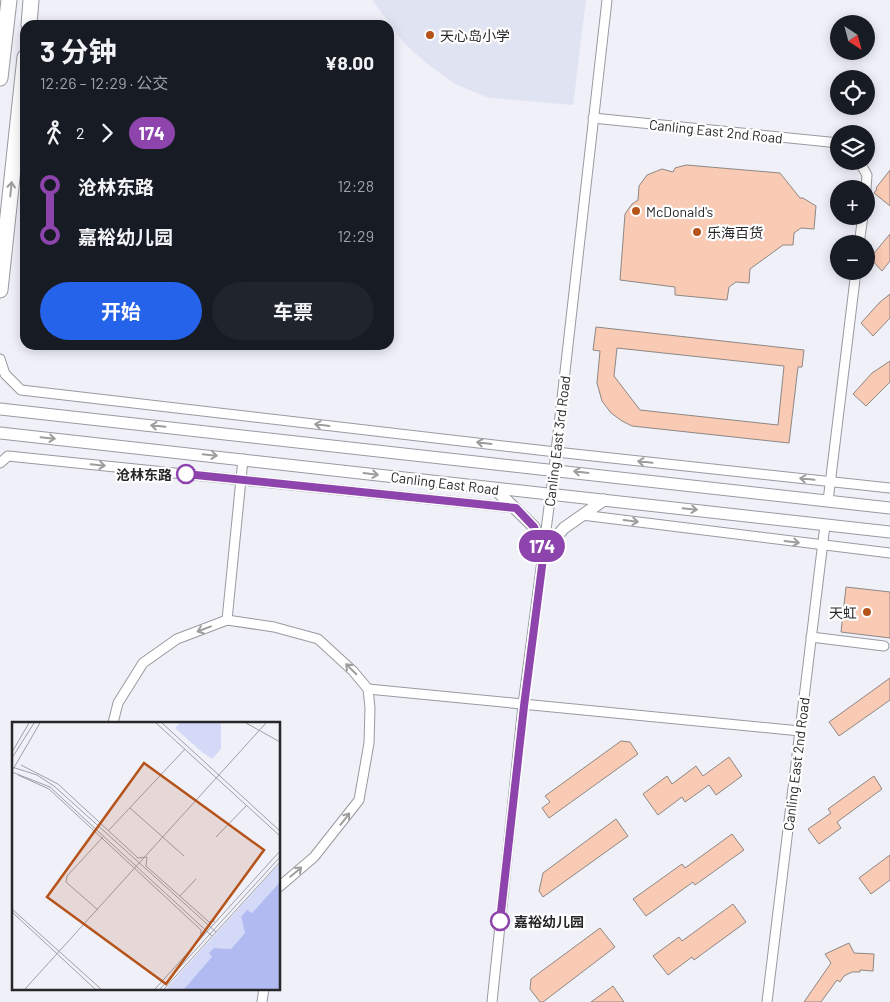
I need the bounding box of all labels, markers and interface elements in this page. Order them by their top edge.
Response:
north arrow [830,15,875,60]
map controls [830,15,875,280]
place label: 天心岛小学 [440,27,510,44]
marker: 天心岛小学 [424,29,436,41]
text: 3 分钟 [40,34,117,68]
text: ¥8.00 [324,51,374,74]
button: locate [830,70,875,115]
text: 12:26 – 12:29 · 公交 [40,73,168,92]
street label: Canling East 2nd Road [648,116,784,146]
icon: walk [40,119,68,147]
icon: forward [93,119,121,147]
text: 174 [139,122,165,144]
text: 2 [76,123,85,142]
button: layers [830,125,875,170]
text: 沧林东路 [78,175,154,198]
text: 12:28 [337,176,374,195]
button: + [830,180,875,225]
one-way arrow [6,181,15,197]
place label: McDonald's [646,203,714,220]
marker: McDonald's [630,205,642,217]
place label: 乐海百货 [707,224,763,241]
text: 嘉裕幼儿园 [78,225,173,248]
text: 12:29 [337,226,374,245]
marker: 乐海百货 [691,226,703,238]
button: − [830,235,875,280]
button: 开始 [40,282,202,340]
button: 车票 [212,282,374,340]
street label: Canling East 3rd Road [541,375,573,507]
one-way arrow [315,420,331,430]
one-way arrow [151,421,167,431]
one-way arrow [40,433,56,443]
one-way arrow [476,438,492,448]
one-way arrow [202,450,218,460]
one-way arrow [638,457,654,466]
one-way arrow [90,460,106,470]
marker: 沧林东路 [176,464,196,484]
place label: 沧林东路 [116,466,172,483]
one-way arrow [573,467,589,477]
street label: Canling East Road [390,468,500,498]
one-way arrow [363,469,379,479]
one-way arrow [799,474,815,484]
one-way arrow [681,504,697,514]
one-way arrow [622,516,638,526]
line badge: 174 [513,530,571,562]
text: 174 [529,535,555,557]
one-way arrow [784,537,800,547]
place label: 天虹 [829,604,857,621]
marker: 天虹 [861,606,873,618]
one-way arrow [196,625,212,634]
one-way arrow [345,663,357,675]
street label: Canling East 2nd Road [779,696,813,832]
inset map [12,722,280,990]
one-way arrow [339,813,350,826]
one-way arrow [290,867,303,878]
marker: 嘉裕幼儿园 [490,911,510,931]
place label: 嘉裕幼儿园 [514,913,584,930]

